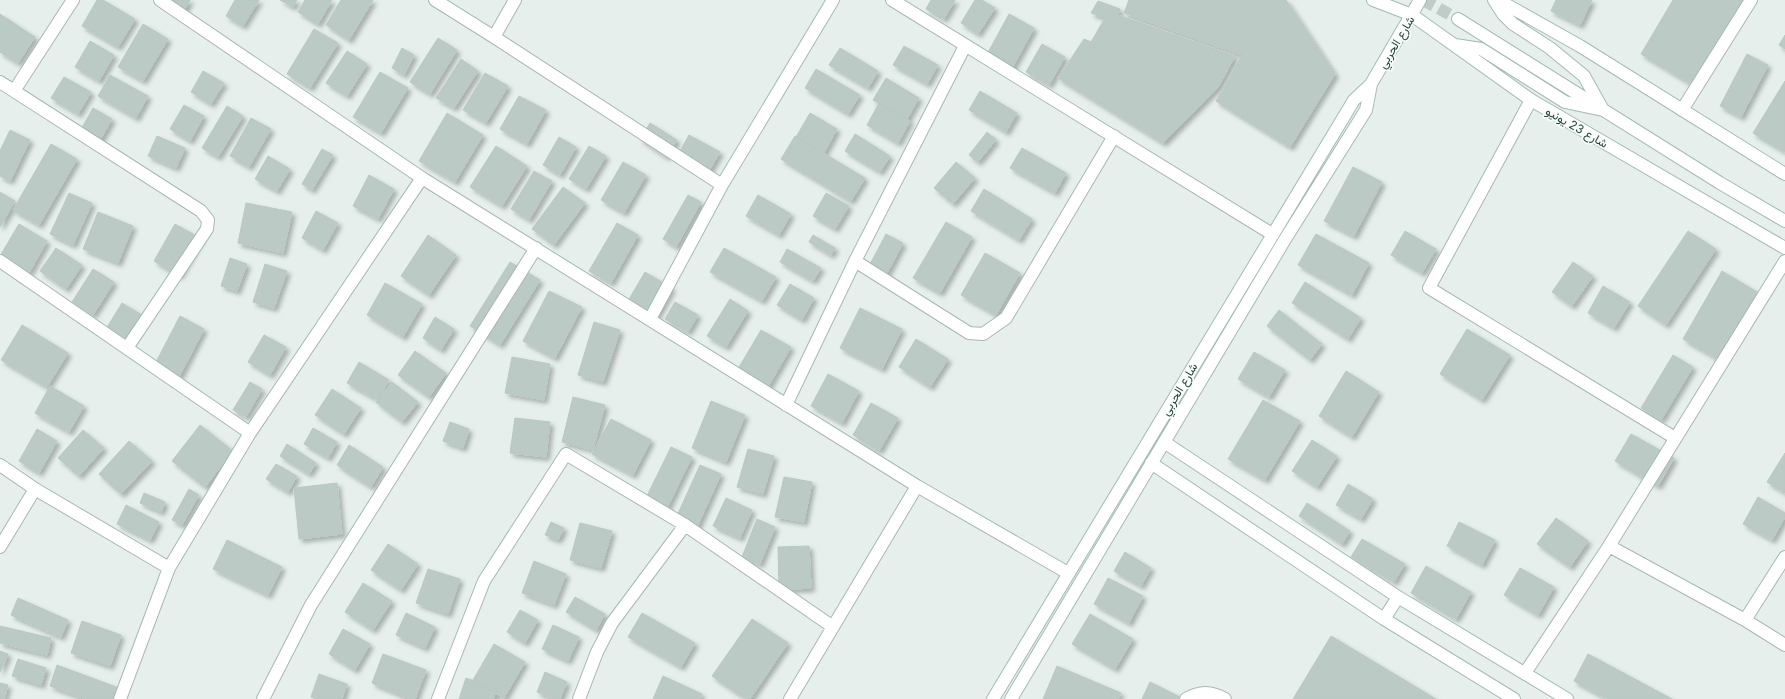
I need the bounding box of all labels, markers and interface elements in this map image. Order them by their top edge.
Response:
street label: شارع الحربي [1374,13,1420,73]
street label: شارع 23 يونيو [1542,103,1611,153]
street label: شارع الحربي [1157,360,1203,420]

